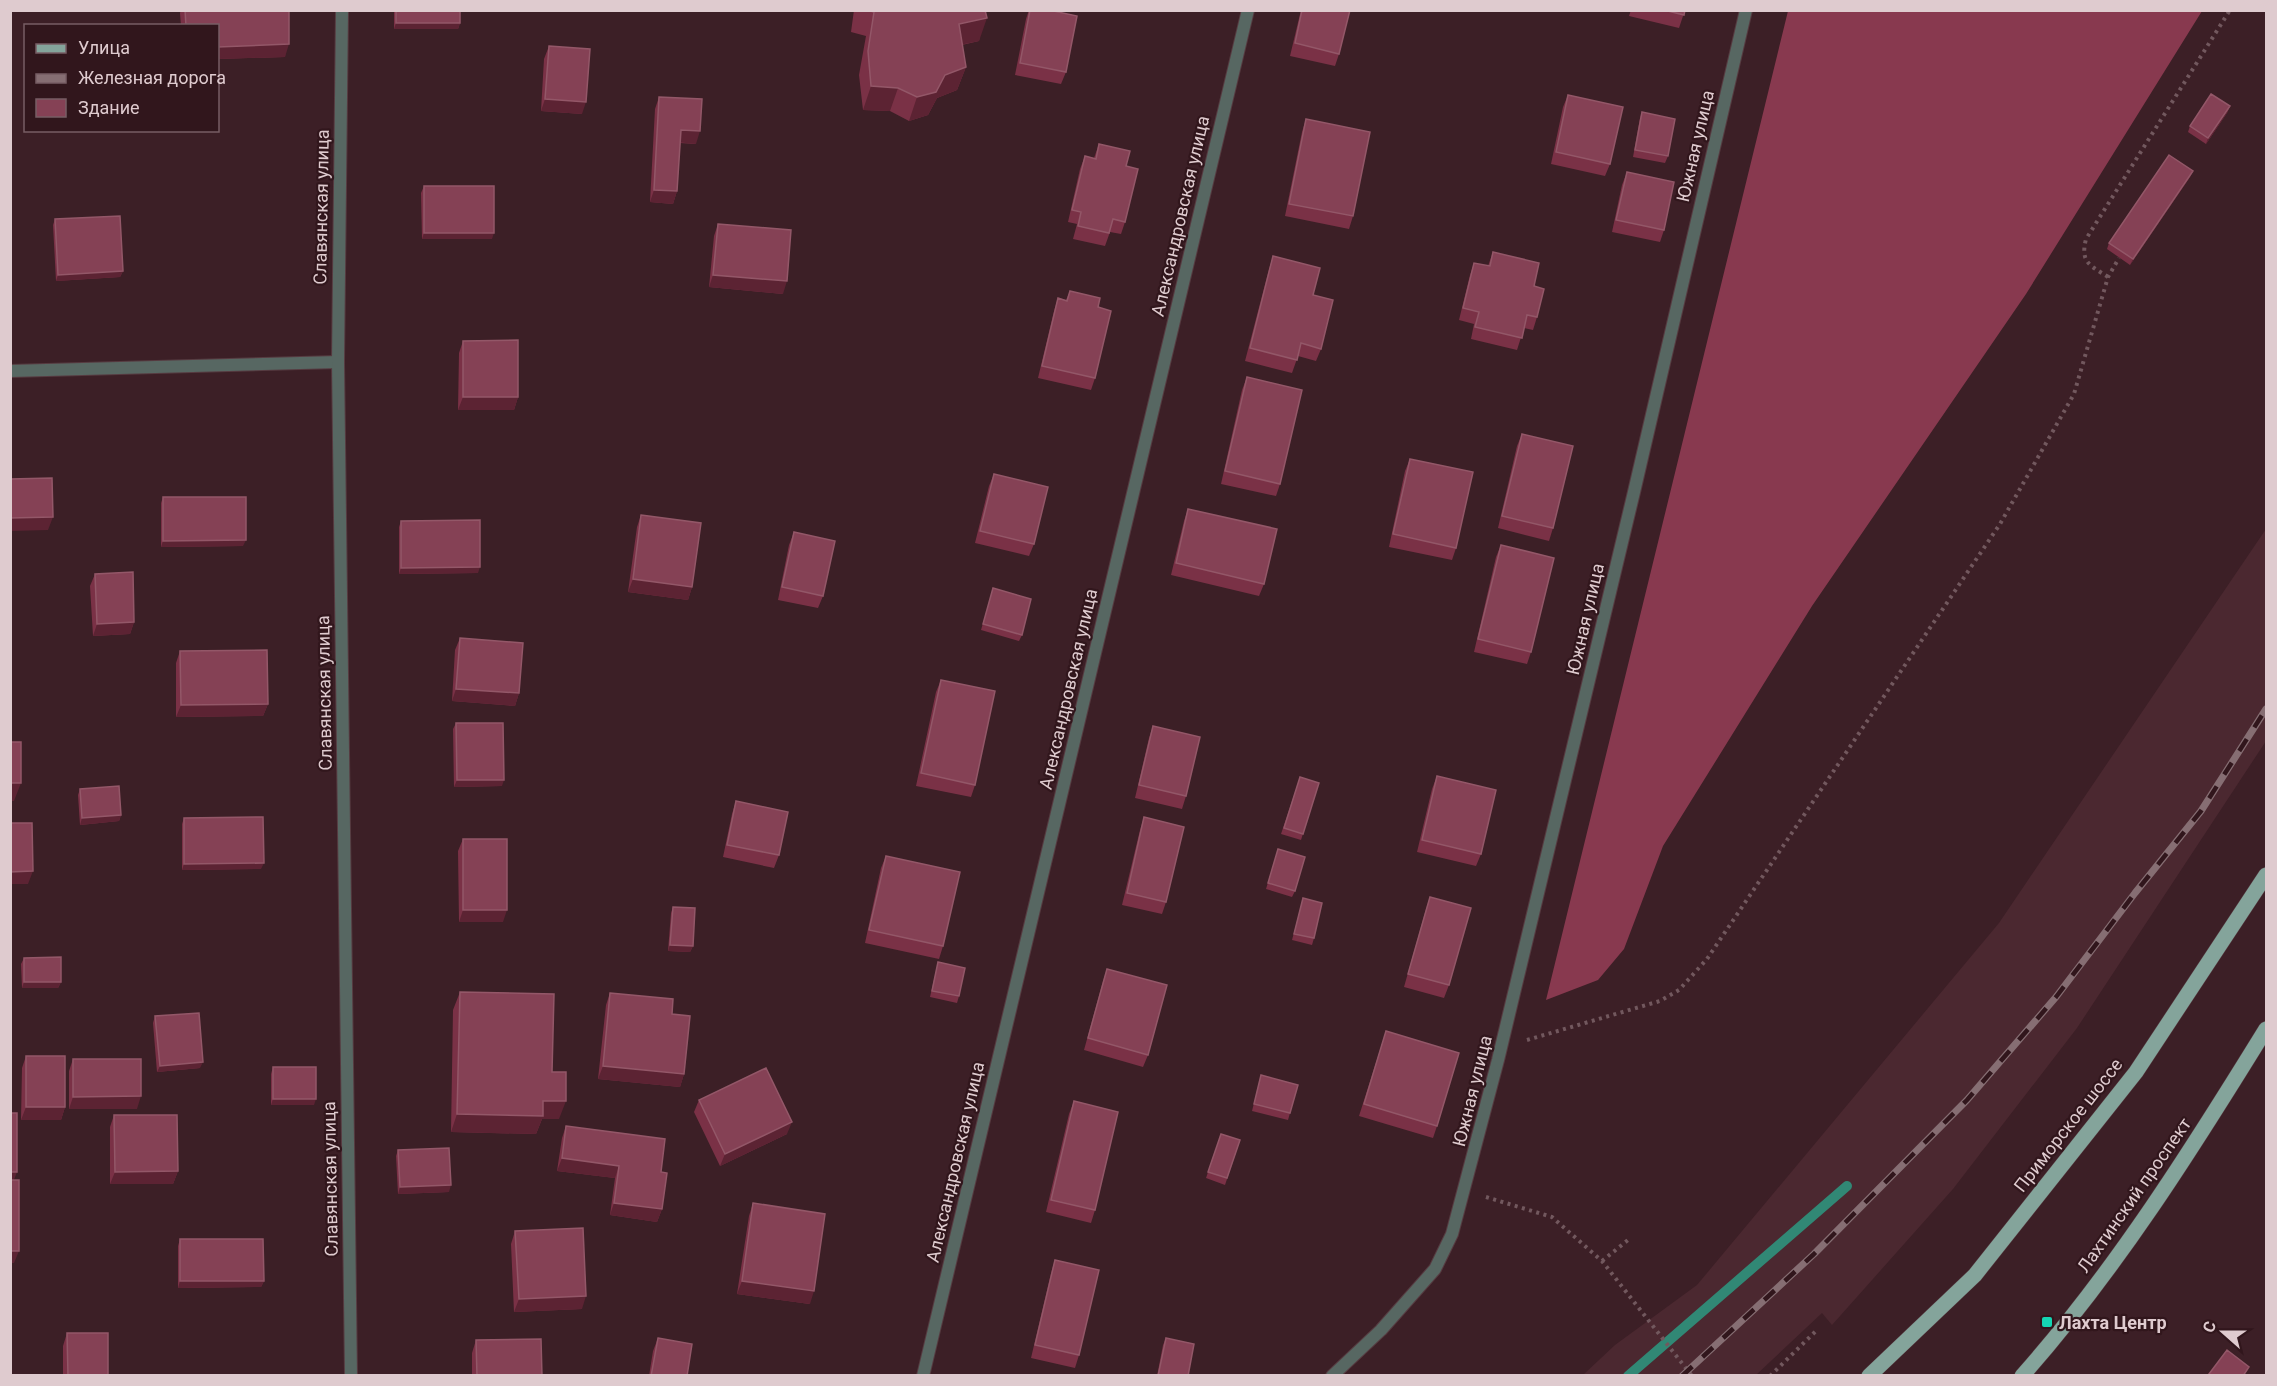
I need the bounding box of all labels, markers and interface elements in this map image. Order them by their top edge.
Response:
legend [24,24,219,132]
text: Улица [78,37,130,58]
text: Железная дорога [78,67,226,88]
street label: Южная улица [1672,88,1718,204]
text: Здание [78,97,140,118]
street label: Александровская улица [1147,114,1213,318]
street label: Славянская улица [309,129,333,285]
street label: Южная улица [1562,561,1608,677]
street label: Александровская улица [1035,587,1101,791]
street label: Славянская улица [312,615,336,771]
street label: Южная улица [1448,1033,1496,1149]
street label: Приморское шоссе [2009,1054,2127,1196]
street label: Александровская улица [922,1060,988,1264]
street label: Славянская улица [318,1101,342,1257]
street label: Лахтинский проспект [2073,1113,2196,1276]
north arrow [2193,1302,2253,1362]
place label: Лахта Центр [2059,1312,2167,1333]
marker: Лахта Центр [2040,1315,2054,1329]
text: С [2199,1319,2220,1335]

